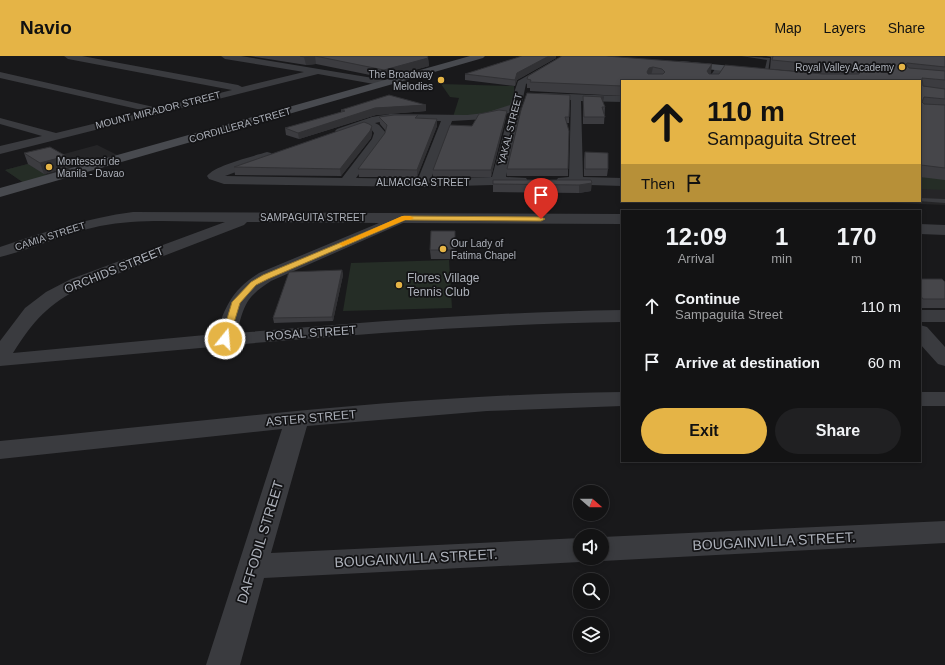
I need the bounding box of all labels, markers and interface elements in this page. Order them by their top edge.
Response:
text: Navio [20,17,72,38]
text: Map [774,20,802,36]
text: Layers [824,20,866,36]
text: Share [888,20,925,36]
place label: Royal Valley Academy [795,62,894,73]
marker: Royal Valley Academy [897,62,907,72]
place label: The Broadway Melodies [369,69,433,92]
marker: The Broadway Melodies [436,75,446,85]
street label: MOUNT MIRADOR STREET [94,89,222,131]
street label: YAKAL STREET [496,92,524,166]
icon: ahead [641,96,693,148]
text: 110 m [707,96,785,127]
street label: CORDILLERA STREET [188,105,292,145]
text: Sampaguita Street [707,129,856,149]
place label: Montessori de Manila - Davao [57,156,125,179]
marker: Montessori de Manila - Davao [44,162,54,172]
icon: arrive [683,172,705,194]
text: Then [641,175,675,192]
street label: ALMACIGA STREET [376,177,470,188]
pin [524,178,558,219]
icon: arrive [530,184,552,206]
street label: SAMPAGUITA STREET [260,212,366,223]
street label: CAMIA STREET [13,219,87,253]
text: 12:09 [665,223,727,250]
text: 1 [775,223,788,250]
text: 170 [837,223,877,250]
place label: Our Lady of Fatima Chapel [451,238,516,261]
street label: ORCHIDS STREET [62,243,166,296]
marker: Our Lady of Fatima Chapel [438,244,448,254]
text: Arrival [678,251,715,266]
text: min [771,251,792,266]
text: m [851,251,862,266]
place label: Flores Village Tennis Club [407,271,480,299]
marker: Flores Village Tennis Club [394,280,404,290]
text: Continue [675,290,740,307]
icon: ahead [641,295,663,317]
text: 110 m [860,298,901,315]
text: Sampaguita Street [675,307,783,322]
position arrow [204,318,246,360]
street label: ROSAL STREET [265,323,357,343]
icon: arrive [641,351,663,373]
text: Arrive at destination [675,354,820,371]
text: 60 m [868,354,901,371]
street label: ASTER STREET [265,407,357,429]
button: Exit [641,408,767,454]
button: Share [775,408,901,454]
street label: DAFFODIL STREET [234,478,286,605]
north arrow [573,485,609,521]
map controls [573,485,609,653]
button: sound [573,529,609,565]
street label: BOUGAINVILLA STREET. [692,529,856,553]
street label: BOUGAINVILLA STREET. [334,546,498,570]
button: search [573,573,609,609]
button: layers [573,617,609,653]

